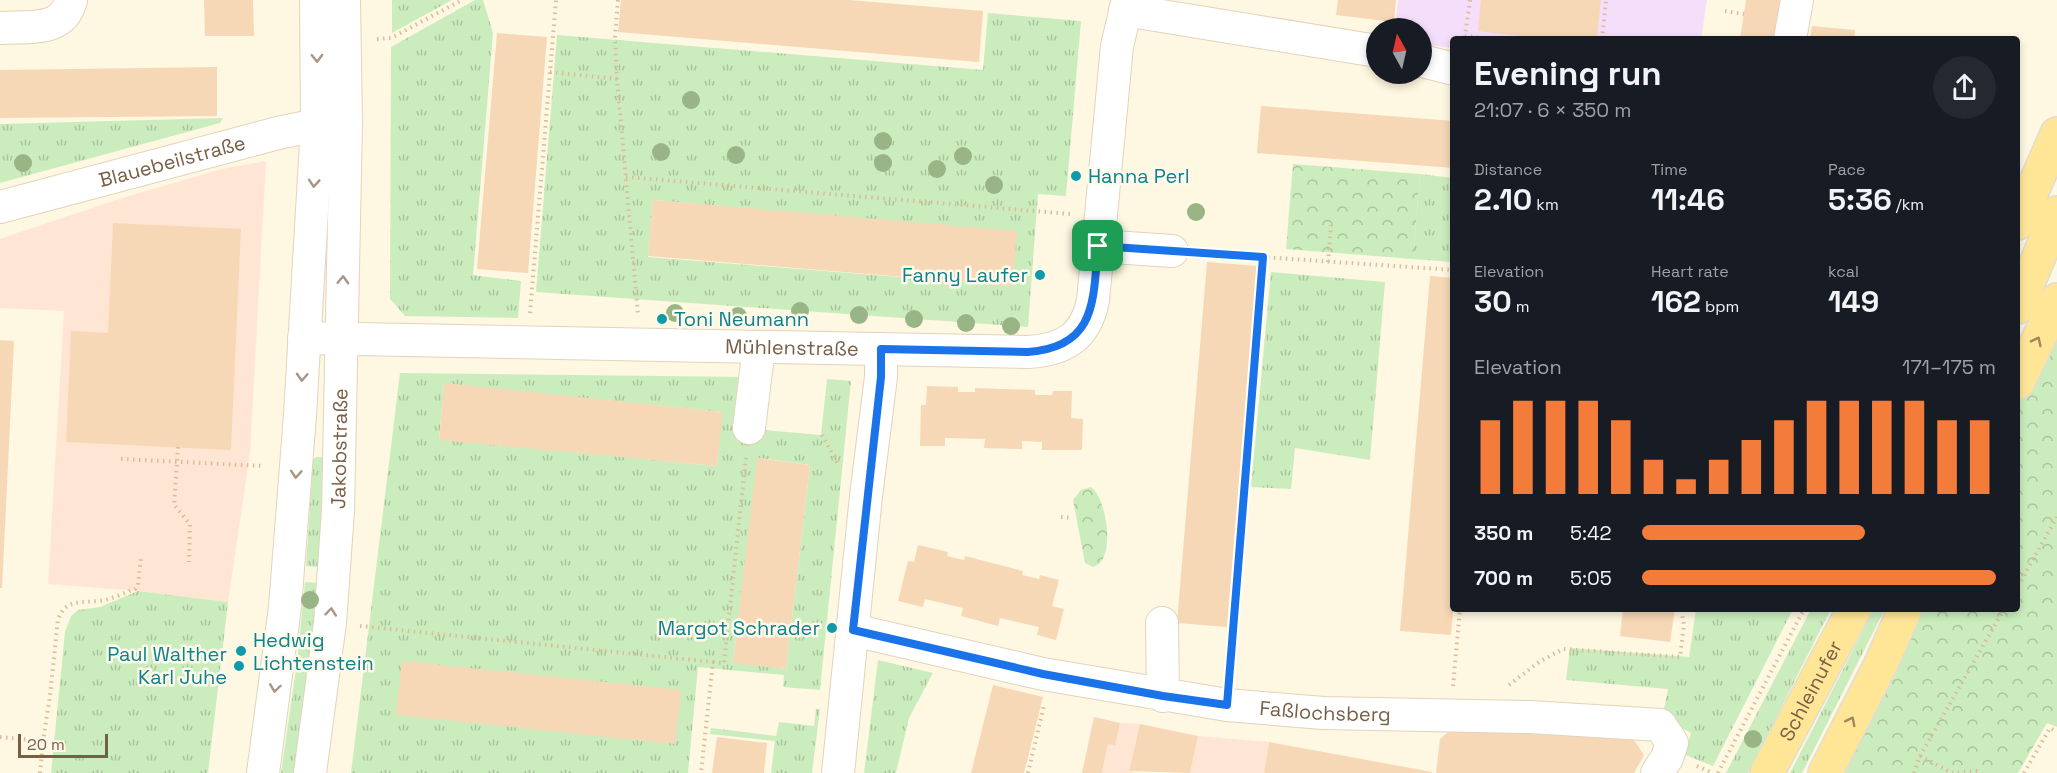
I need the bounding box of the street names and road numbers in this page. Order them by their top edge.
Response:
street label: Blauebeilstraße [96,129,248,193]
street label: Mühlenstraße [725,333,859,362]
street label: Jakobstraße [325,388,354,509]
street label: Schleinufer [1773,636,1848,746]
street label: Faßlochsberg [1258,695,1391,727]

